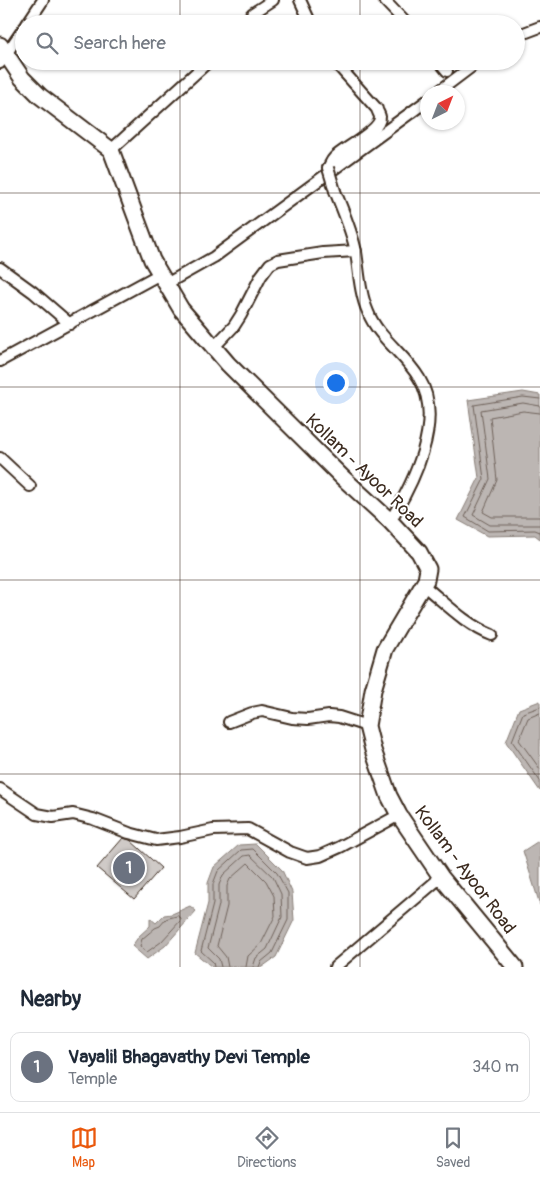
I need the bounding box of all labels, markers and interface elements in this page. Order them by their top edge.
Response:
search box [15,15,525,70]
icon: search [33,29,61,57]
text: Search here [73,31,166,55]
north arrow [420,85,465,130]
your location [323,370,349,396]
street label: Kollam - Ayoor Road [300,409,428,533]
street label: Kollam - Ayoor Road [409,801,521,939]
pin: 1 [113,849,145,887]
text: Nearby [20,986,81,1013]
text: Vayalil Bhagavathy Devi Temple [68,1045,310,1069]
text: 1 [34,1057,40,1077]
text: 340 m [472,1057,519,1077]
text: Temple [68,1069,117,1089]
tab: Map [70,1124,98,1171]
tab: Directions [237,1124,296,1171]
tab: Saved [436,1124,470,1171]

